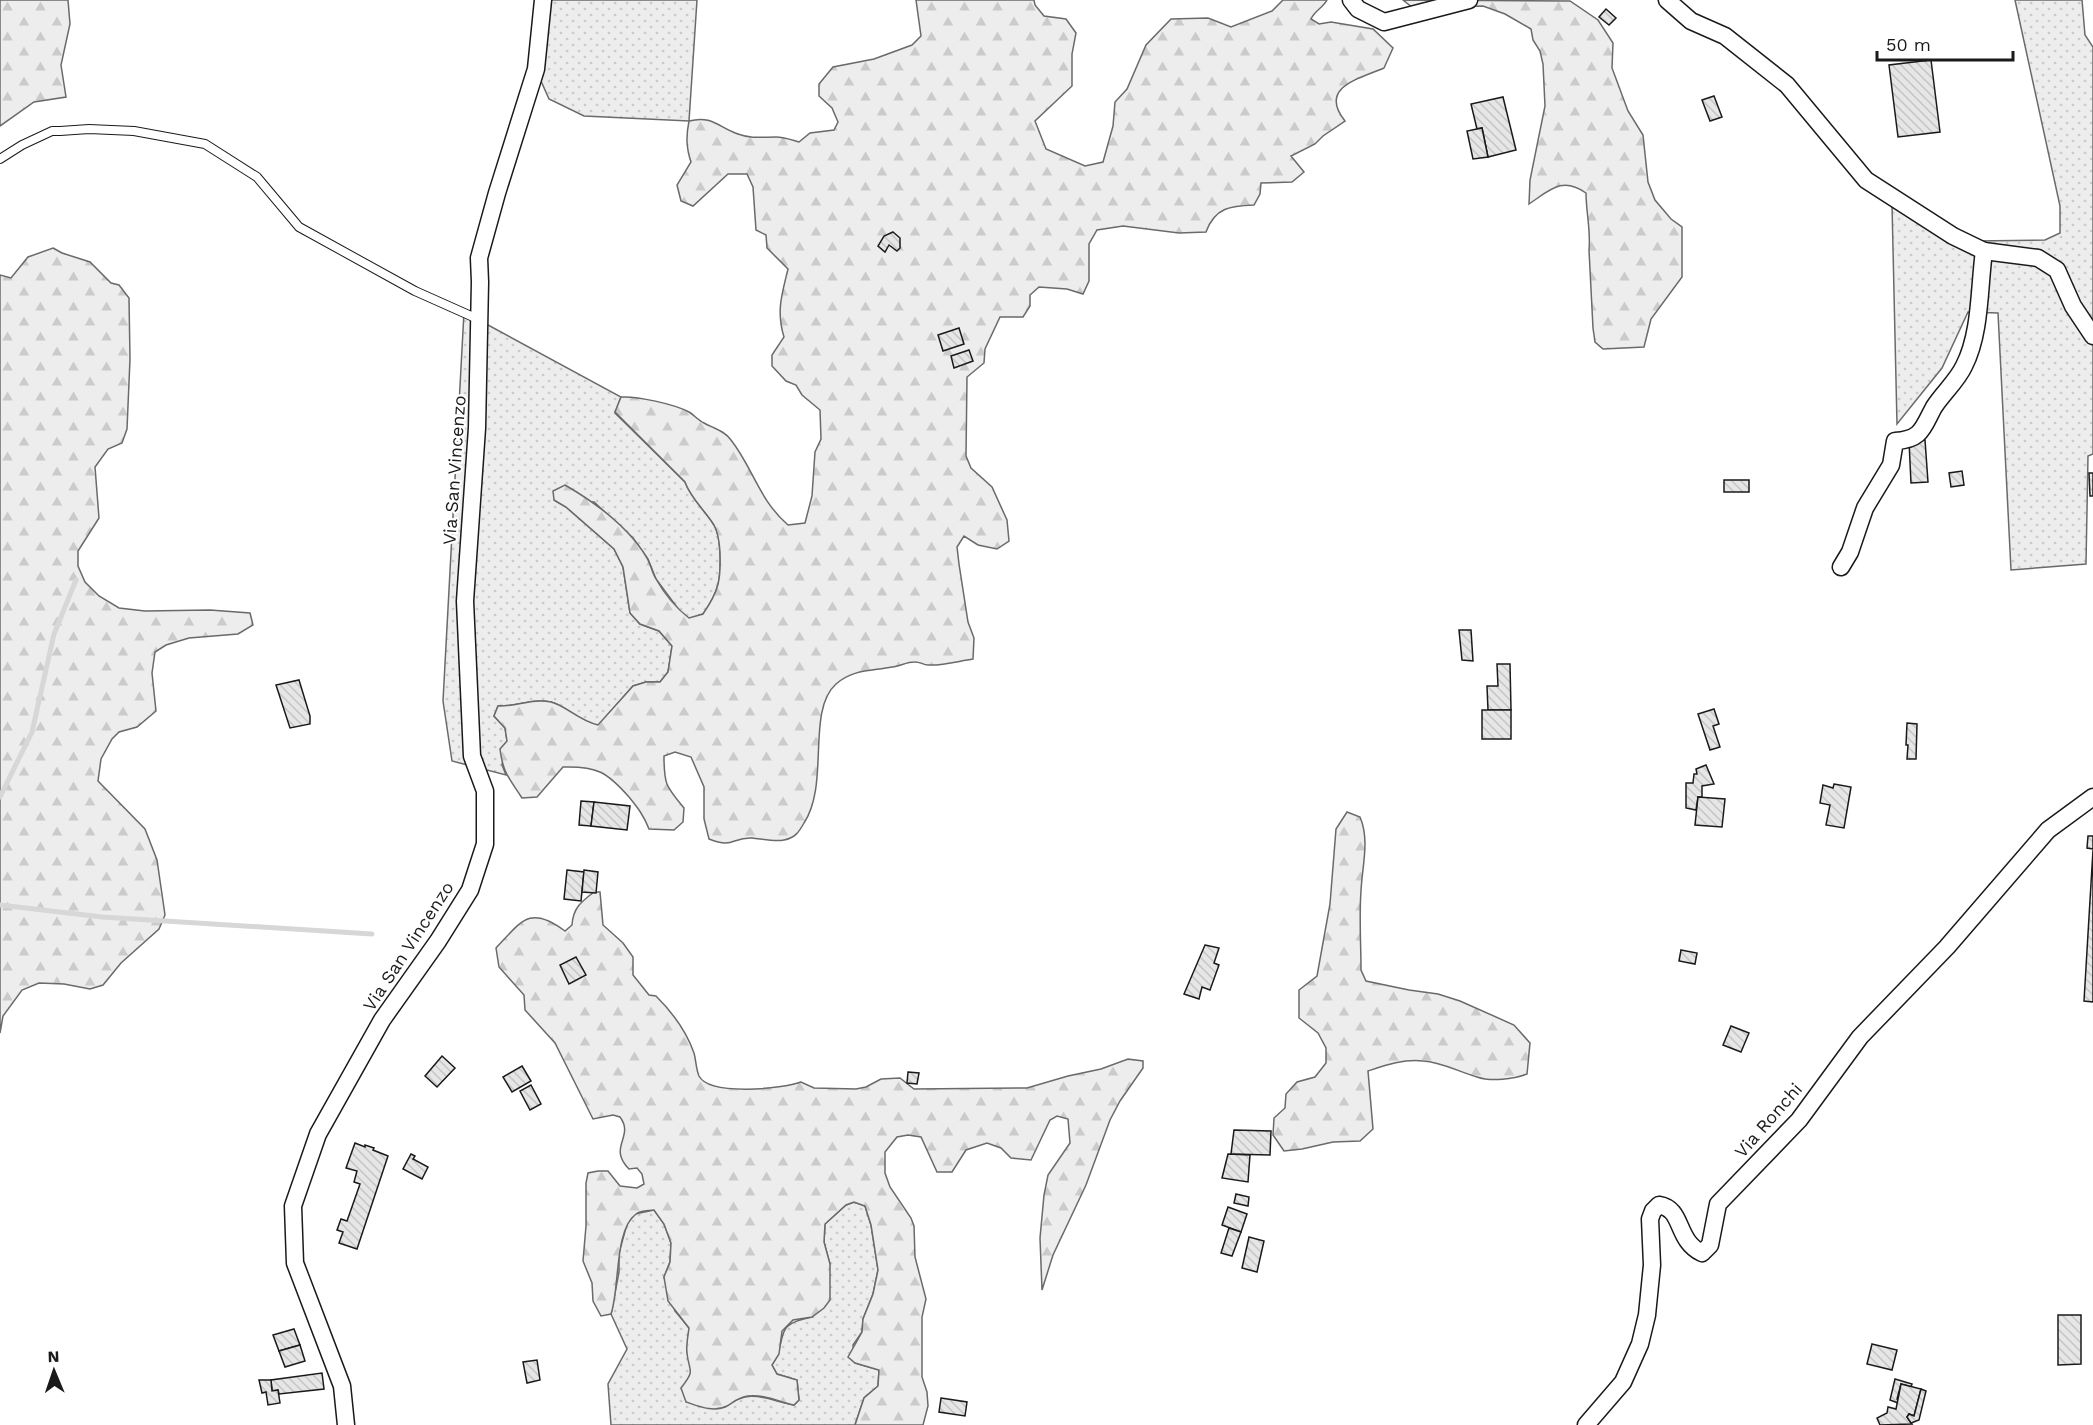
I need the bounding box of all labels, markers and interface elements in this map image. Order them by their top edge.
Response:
scale bar [1877,24,2014,62]
text: 50 m [1886,34,1931,55]
street label: Via San Vincenzo [438,394,470,546]
street label: Via San Vincenzo [358,877,458,1015]
street label: Via Ronchi [1730,1078,1806,1162]
north arrow [24,1341,84,1401]
text: N [47,1347,60,1366]

